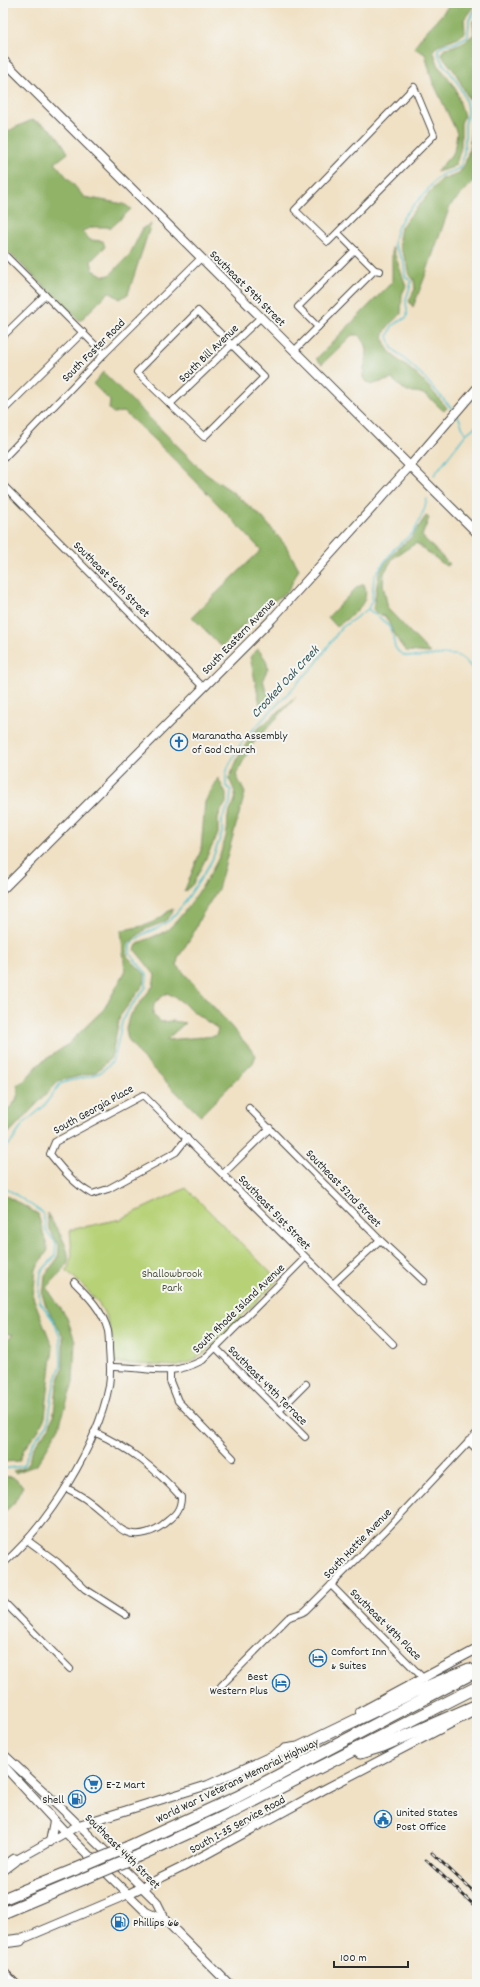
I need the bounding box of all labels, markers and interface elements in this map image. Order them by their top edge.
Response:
street label: Southeast 59th Street [205,247,289,331]
street label: South Foster Road [59,316,130,387]
street label: South Bill Avenue [175,321,243,387]
street label: Southeast 56th Street [69,538,153,623]
street label: South Eastern Avenue [198,595,280,679]
water label: Crooked Oak Creek [247,641,326,723]
place label: Maranatha Assembly of God Church [192,728,288,759]
church icon: Maranatha Assembly of God Church [169,732,189,752]
street label: South Georgia Place [50,1081,137,1139]
street label: Southeast 52nd Street [301,1146,385,1232]
street label: Southeast 51st Street [234,1172,315,1255]
street label: South Rhode Island Avenue [189,1260,289,1358]
park label: Shallowbrook Park [142,1266,202,1297]
street label: Southeast 49th Terrace [223,1342,311,1430]
street label: South Hattie Avenue [320,1505,396,1583]
street label: Southeast 48th Place [345,1585,425,1665]
place label: Comfort Inn & Suites [331,1644,387,1675]
hotel icon: Comfort Inn & Suites [308,1648,328,1668]
place label: Best Western Plus [210,1669,269,1700]
hotel icon: Best Western Plus [271,1673,291,1693]
street label: World War I Veterans Memorial Highway [153,1734,323,1828]
supermarket icon: E-Z Mart [83,1774,103,1794]
place label: E-Z Mart [106,1777,146,1794]
fuel station icon: Shell [67,1789,87,1809]
place label: Shell [42,1792,64,1809]
street label: South I-35 Service Road [187,1792,289,1859]
place label: United States Post Office [396,1805,458,1836]
public building icon: United States Post Office [373,1809,393,1829]
street label: Southeast 44th Street [80,1810,164,1894]
fuel station icon: Phillips 66 [110,1912,130,1932]
place label: Phillips 66 [133,1915,179,1932]
scale bar [334,1943,408,1969]
text: 100 m [340,1950,367,1967]

